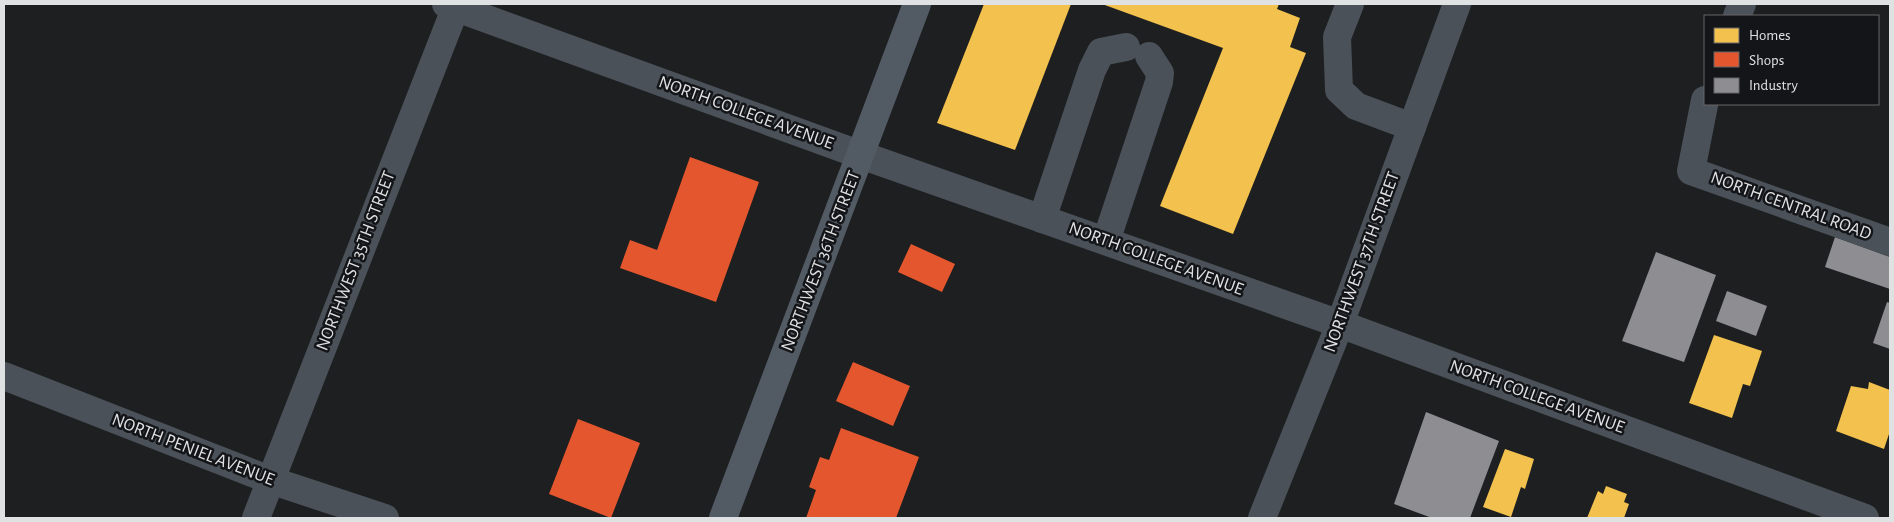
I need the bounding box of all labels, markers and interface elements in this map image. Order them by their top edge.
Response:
legend [1704,15,1879,105]
text: Homes [1749,28,1791,43]
text: Shops [1749,53,1784,68]
street label: NORTH COLLEGE AVENUE [656,73,836,153]
text: Industry [1749,78,1798,93]
street label: NORTHWEST 36TH STREET [778,168,864,354]
street label: NORTHWEST 35TH STREET [313,169,399,353]
street label: NORTHWEST 37TH STREET [1321,169,1403,355]
street label: NORTH CENTRAL ROAD [1708,169,1874,243]
street label: NORTH COLLEGE AVENUE [1066,219,1246,299]
street label: NORTH COLLEGE AVENUE [1447,357,1627,437]
street label: NORTH PENIEL AVENUE [109,411,277,489]

